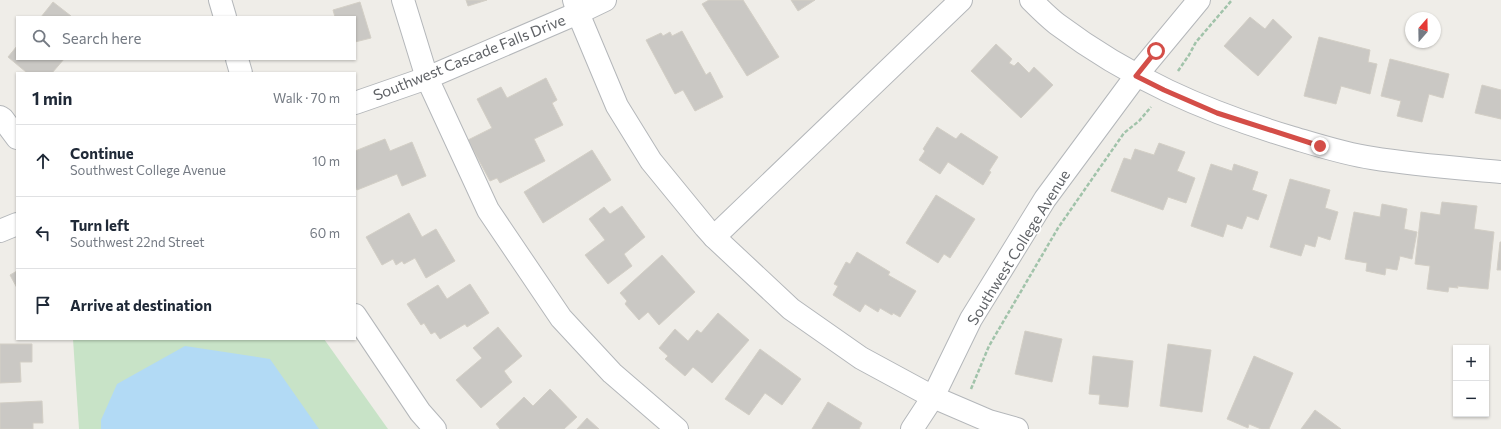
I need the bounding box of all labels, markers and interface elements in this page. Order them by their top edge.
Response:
street label: Southwest Cascade Falls Drive [370,10,568,104]
north arrow [1405,12,1441,48]
search box [16,16,356,60]
icon: search [30,27,52,49]
text: Search here [62,29,141,47]
route start [1147,42,1165,60]
text: 1 min [32,88,72,109]
text: Walk · 70 m [273,90,340,106]
route end [1311,137,1329,155]
text: Continue [70,144,134,162]
icon: ahead [32,150,54,172]
text: 10 m [312,153,340,169]
text: Southwest College Avenue [70,162,226,178]
street label: Southwest College Avenue [963,166,1073,328]
text: Turn left [70,216,129,234]
icon: left [32,222,54,244]
text: 60 m [310,225,340,241]
text: Southwest 22nd Street [70,234,205,250]
icon: arrive [32,294,54,316]
text: Arrive at destination [70,296,212,314]
map controls [1453,345,1489,417]
button: + [1453,345,1489,381]
button: − [1453,381,1489,417]

